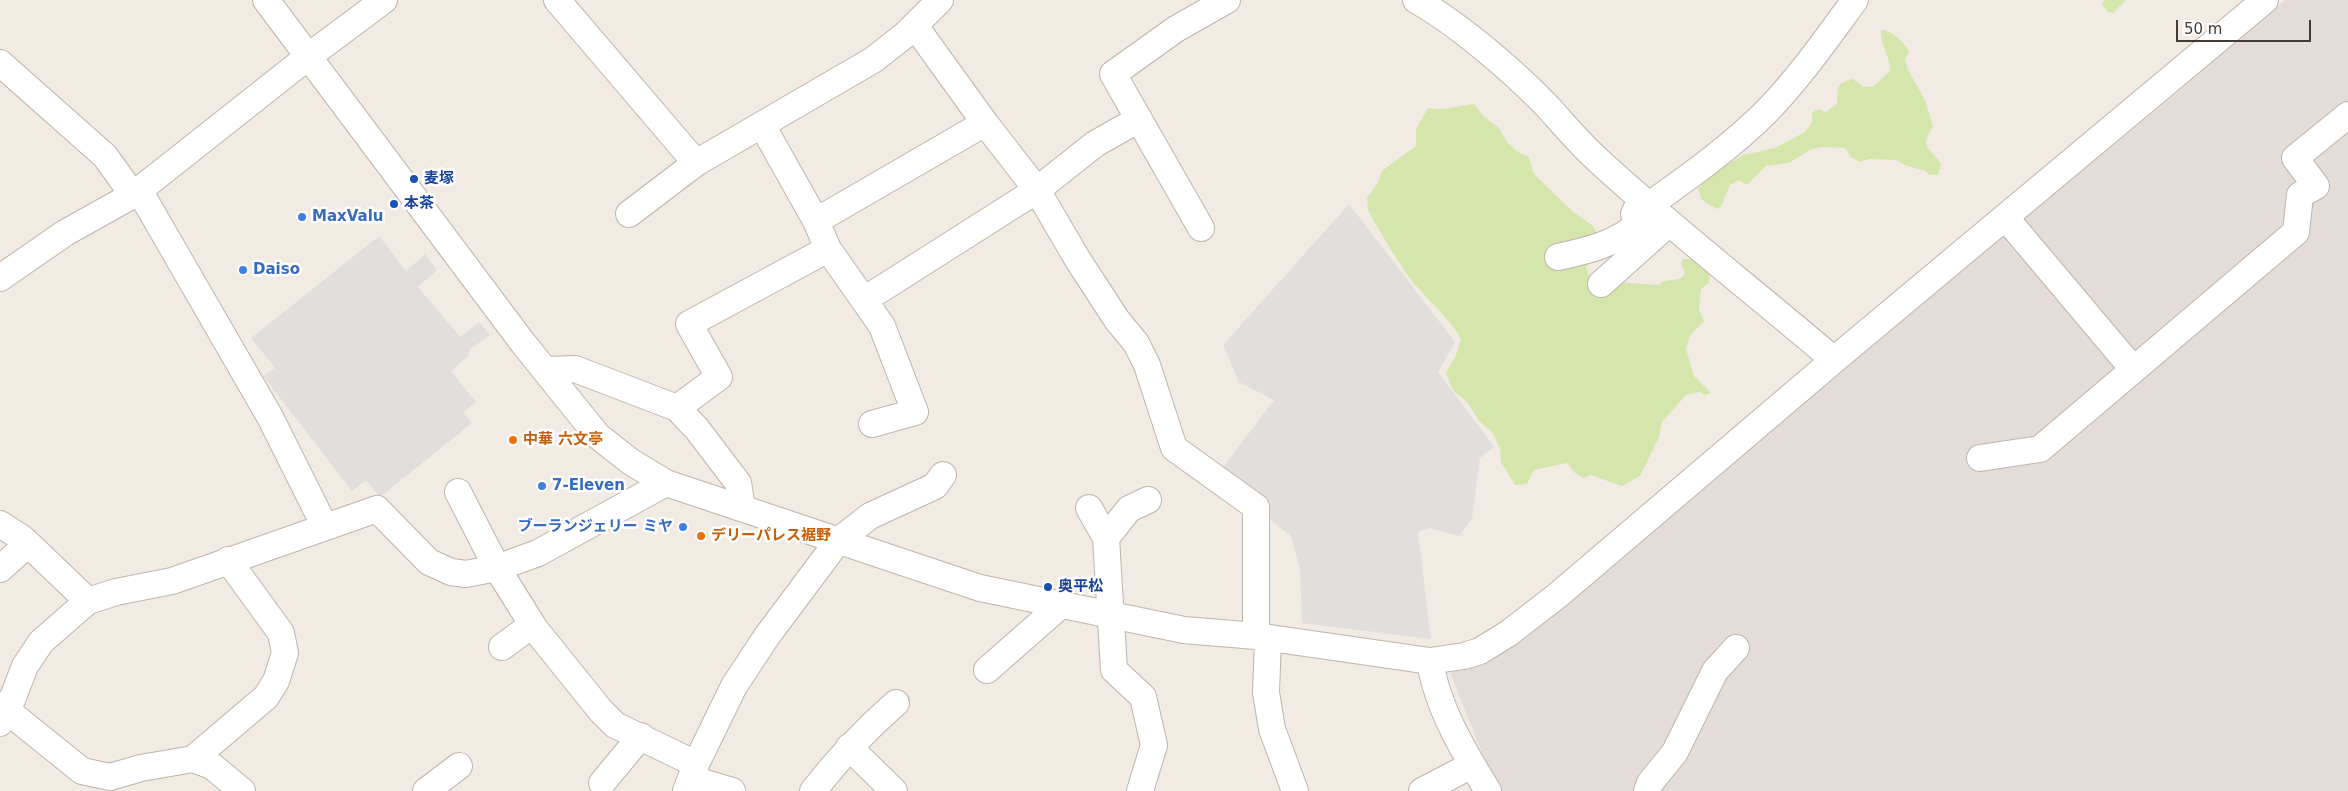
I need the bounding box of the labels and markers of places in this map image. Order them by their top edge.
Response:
place label: 麦塚 [424,170,454,188]
marker: 麦塚 [408,173,420,185]
place label: 本茶 [404,195,434,213]
marker: 本茶 [388,198,400,210]
place label: MaxValu [312,208,383,226]
marker: MaxValu [296,211,308,223]
place label: Daiso [253,261,300,279]
marker: Daiso [237,264,249,276]
place label: 中華 六文亭 [523,431,603,449]
marker: 中華 六文亭 [507,434,519,446]
place label: 7-Eleven [552,477,625,495]
marker: 7-Eleven [536,480,548,492]
place label: ブーランジェリー ミヤ [518,518,673,536]
marker: ブーランジェリー ミヤ [677,521,689,533]
place label: デリーパレス裾野 [711,527,831,545]
marker: デリーパレス裾野 [695,530,707,542]
place label: 奥平松 [1058,578,1103,596]
marker: 奥平松 [1042,581,1054,593]

